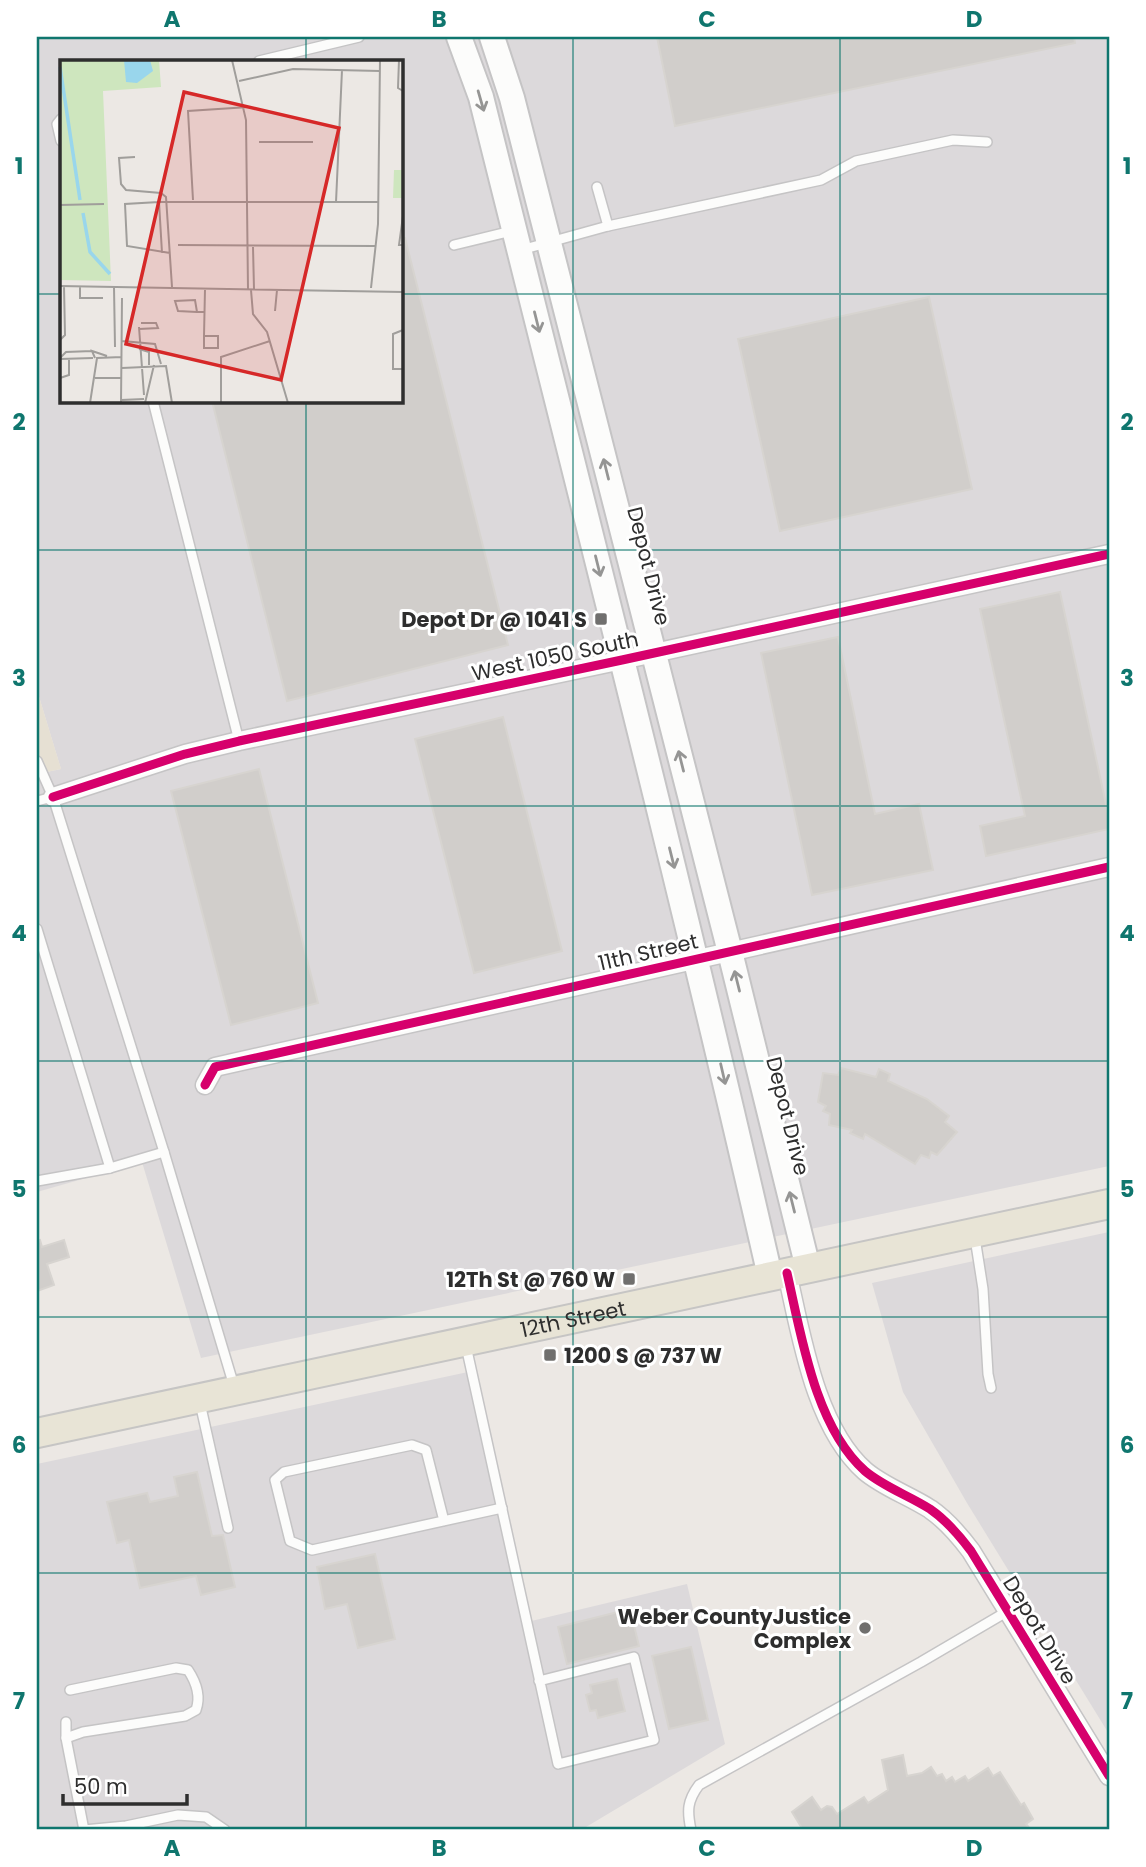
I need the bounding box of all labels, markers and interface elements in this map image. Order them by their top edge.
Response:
text: A [164,3,181,35]
text: B [431,3,447,35]
text: C [698,3,716,35]
text: D [966,3,982,35]
inset map [60,60,402,402]
one-way arrow [476,90,489,112]
text: 1 [15,150,23,182]
text: 1 [1123,150,1131,182]
one-way arrow [531,310,544,333]
text: 2 [12,406,26,438]
text: 2 [1120,406,1134,438]
one-way arrow [599,458,612,481]
street label: Depot Drive [620,504,678,628]
one-way arrow [592,554,606,577]
place label: Depot Dr @ 1041 S [401,605,587,634]
marker: Depot Dr @ 1041 S [593,611,609,627]
street label: West 1050 South [469,624,641,688]
text: 3 [12,662,26,694]
text: 3 [1120,662,1134,694]
one-way arrow [674,750,687,773]
one-way arrow [666,846,679,869]
text: 4 [11,917,27,949]
text: 4 [1119,917,1135,949]
street label: 11th Street [595,926,701,978]
one-way arrow [730,970,743,993]
street label: Depot Drive [759,1054,817,1178]
one-way arrow [717,1062,730,1085]
text: 5 [12,1173,26,1205]
text: 5 [1120,1173,1134,1205]
one-way arrow [785,1191,798,1214]
place label: 12Th St @ 760 W [446,1265,615,1294]
marker: 12Th St @ 760 W [621,1271,637,1287]
street label: 12th Street [518,1293,628,1344]
place label: 1200 S @ 737 W [564,1341,722,1370]
marker: 1200 S @ 737 W [542,1347,558,1363]
text: 6 [12,1429,26,1461]
text: 6 [1120,1429,1134,1461]
street label: Depot Drive [996,1570,1084,1690]
place label: Weber CountyJustice Complex [617,1602,852,1655]
marker: Weber CountyJustice Complex [857,1620,873,1636]
text: 7 [13,1685,25,1717]
text: 7 [1121,1685,1133,1717]
scale bar [63,1762,187,1806]
text: 50 m [74,1772,128,1801]
text: A [164,1832,181,1864]
text: B [431,1832,447,1864]
text: C [698,1832,716,1864]
text: D [966,1832,982,1864]

